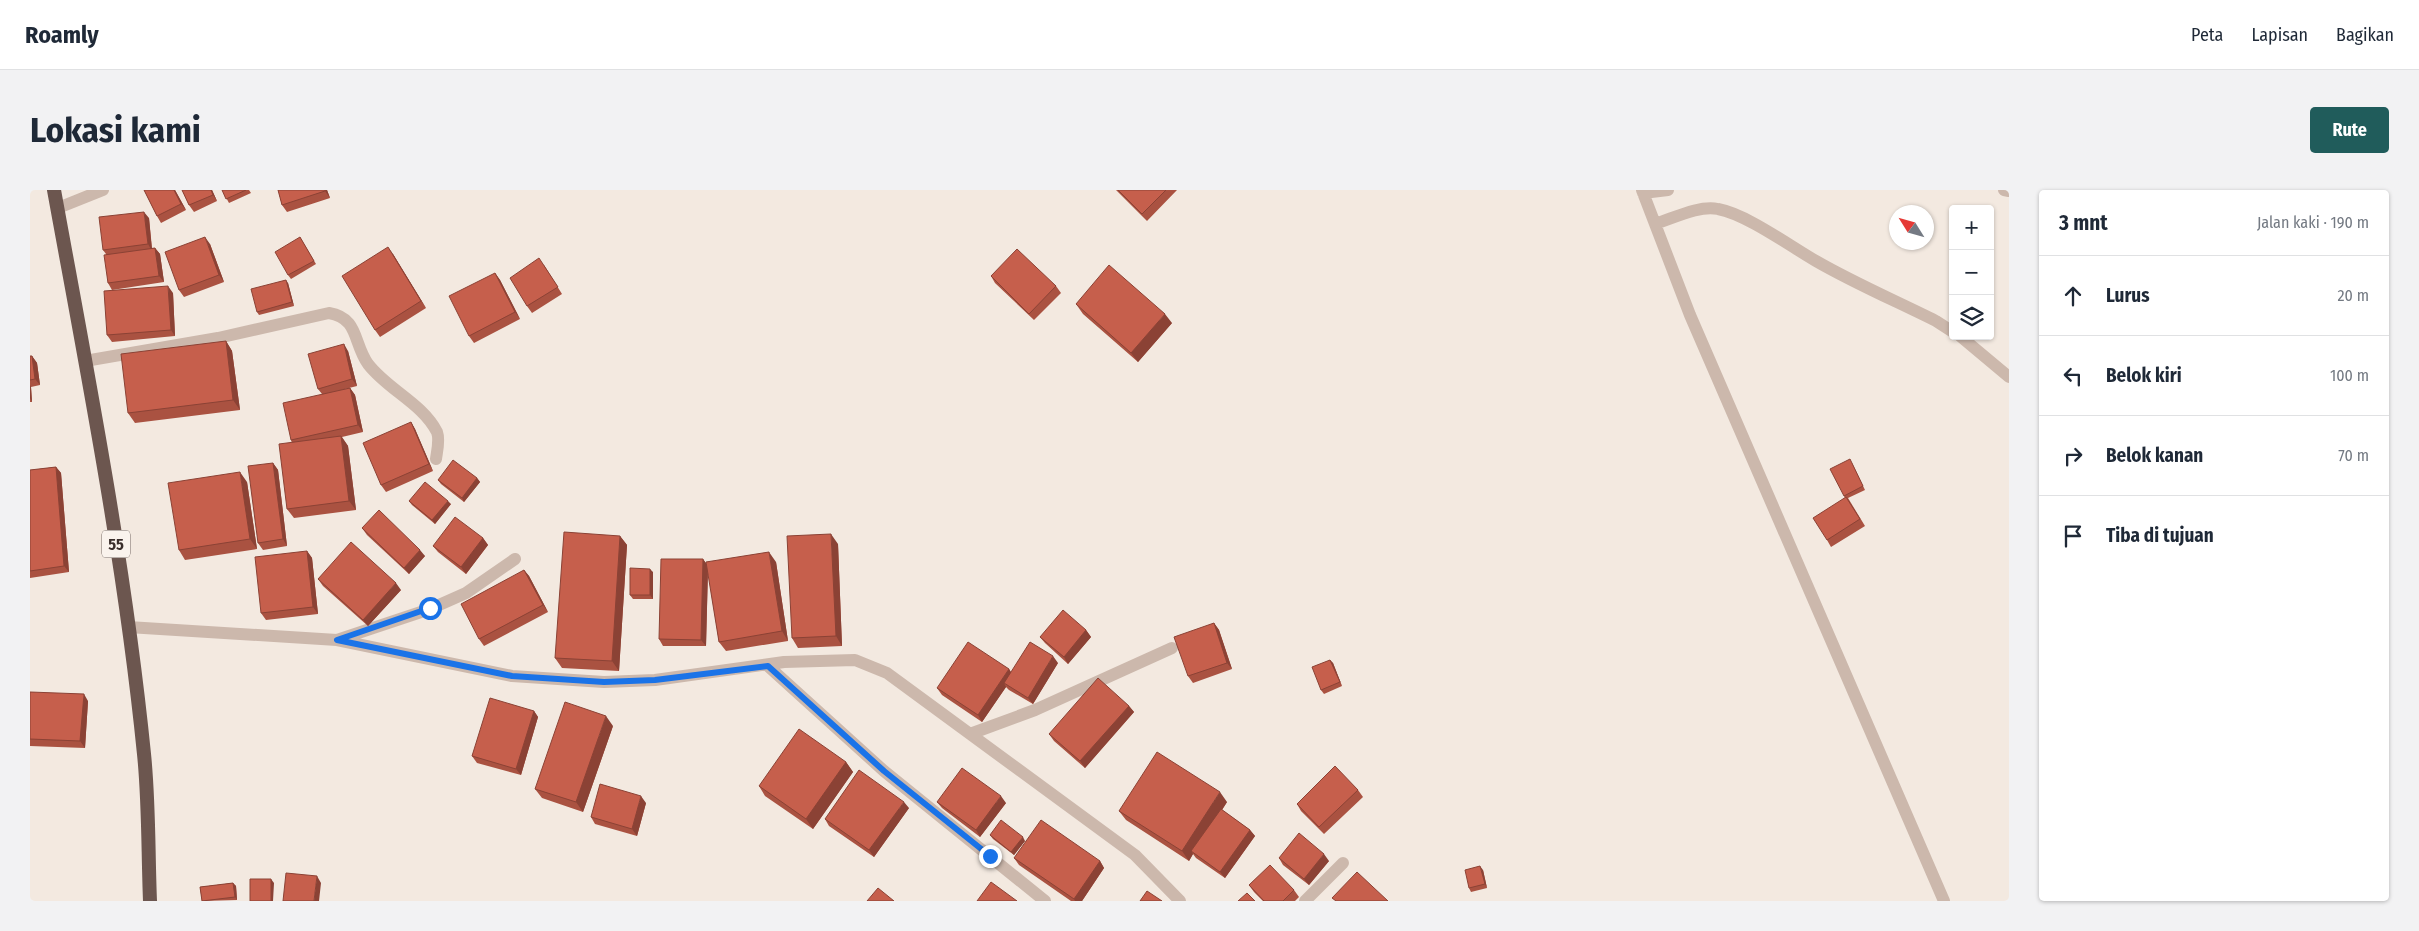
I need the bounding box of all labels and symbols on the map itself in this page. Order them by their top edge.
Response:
north arrow [1889,205,1934,250]
road number: 55 [102,530,130,558]
route start [419,597,442,620]
route end [979,845,1002,868]

